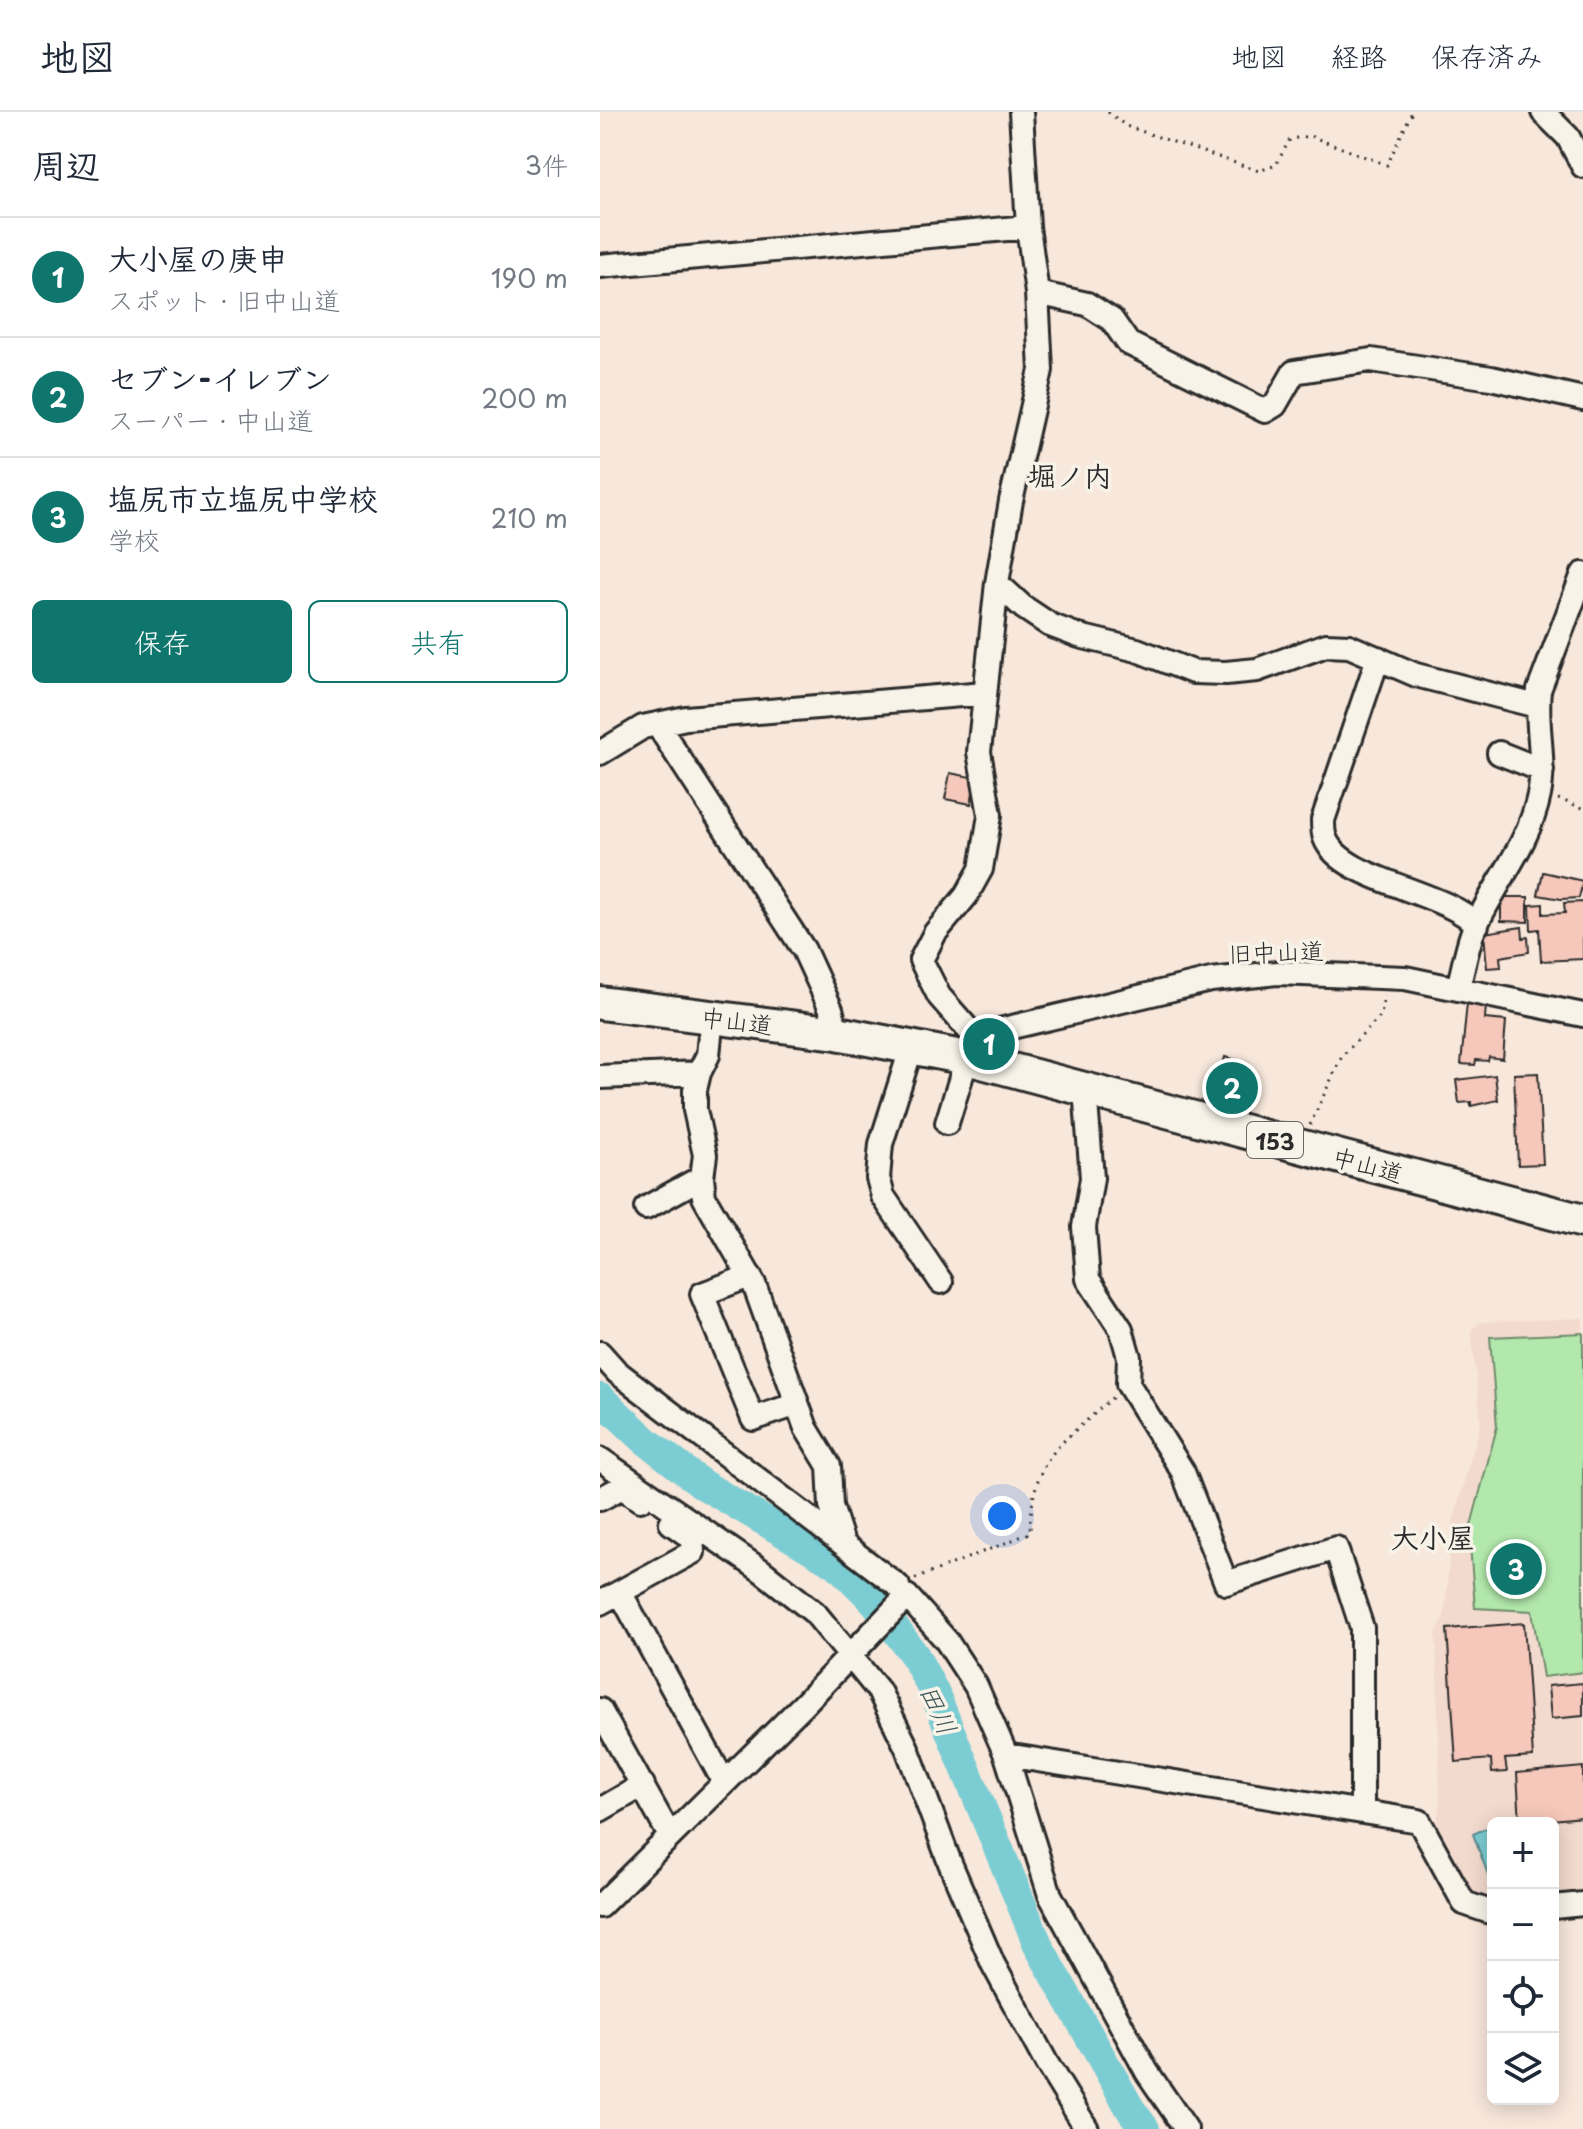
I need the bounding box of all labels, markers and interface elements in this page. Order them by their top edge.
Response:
text: 地図 [40,27,116,84]
text: 地図 [1231,34,1287,77]
text: 経路 [1331,34,1387,77]
text: 保存済み [1431,34,1543,77]
text: 周辺 [32,138,100,190]
text: 3件 [525,145,568,184]
text: 大小屋の庚申 [108,235,288,280]
text: 1 [52,258,64,297]
text: 190 m [491,258,568,297]
text: スポット · 旧中山道 [108,280,340,319]
text: セブン-イレブン [108,355,332,400]
text: 2 [49,378,67,417]
text: 200 m [481,378,568,417]
text: スーパー · 中山道 [108,400,313,439]
district label: 堀ノ内 [1028,453,1112,496]
text: 塩尻市立塩尻中学校 [108,475,378,520]
text: 3 [49,498,67,537]
text: 210 m [491,498,568,537]
text: 学校 [108,520,160,559]
button: 保存 [32,600,292,683]
button: 共有 [308,600,568,683]
street label: 旧中山道 [1227,931,1325,971]
street label: 中山道 [699,998,775,1042]
pin: 1 [963,1014,1015,1074]
pin: 2 [1206,1058,1258,1118]
road number: 153 [1247,1122,1303,1158]
street label: 中山道 [1329,1137,1407,1191]
your location [982,1496,1022,1536]
district label: 大小屋 [1391,1515,1475,1558]
pin: 3 [1490,1539,1542,1599]
water label: 田川 [910,1677,968,1741]
map controls [1487,1817,1559,2105]
button: + [1487,1817,1559,1889]
button: − [1487,1889,1559,1961]
button: locate [1487,1961,1559,2033]
button: layers [1487,2033,1559,2105]

